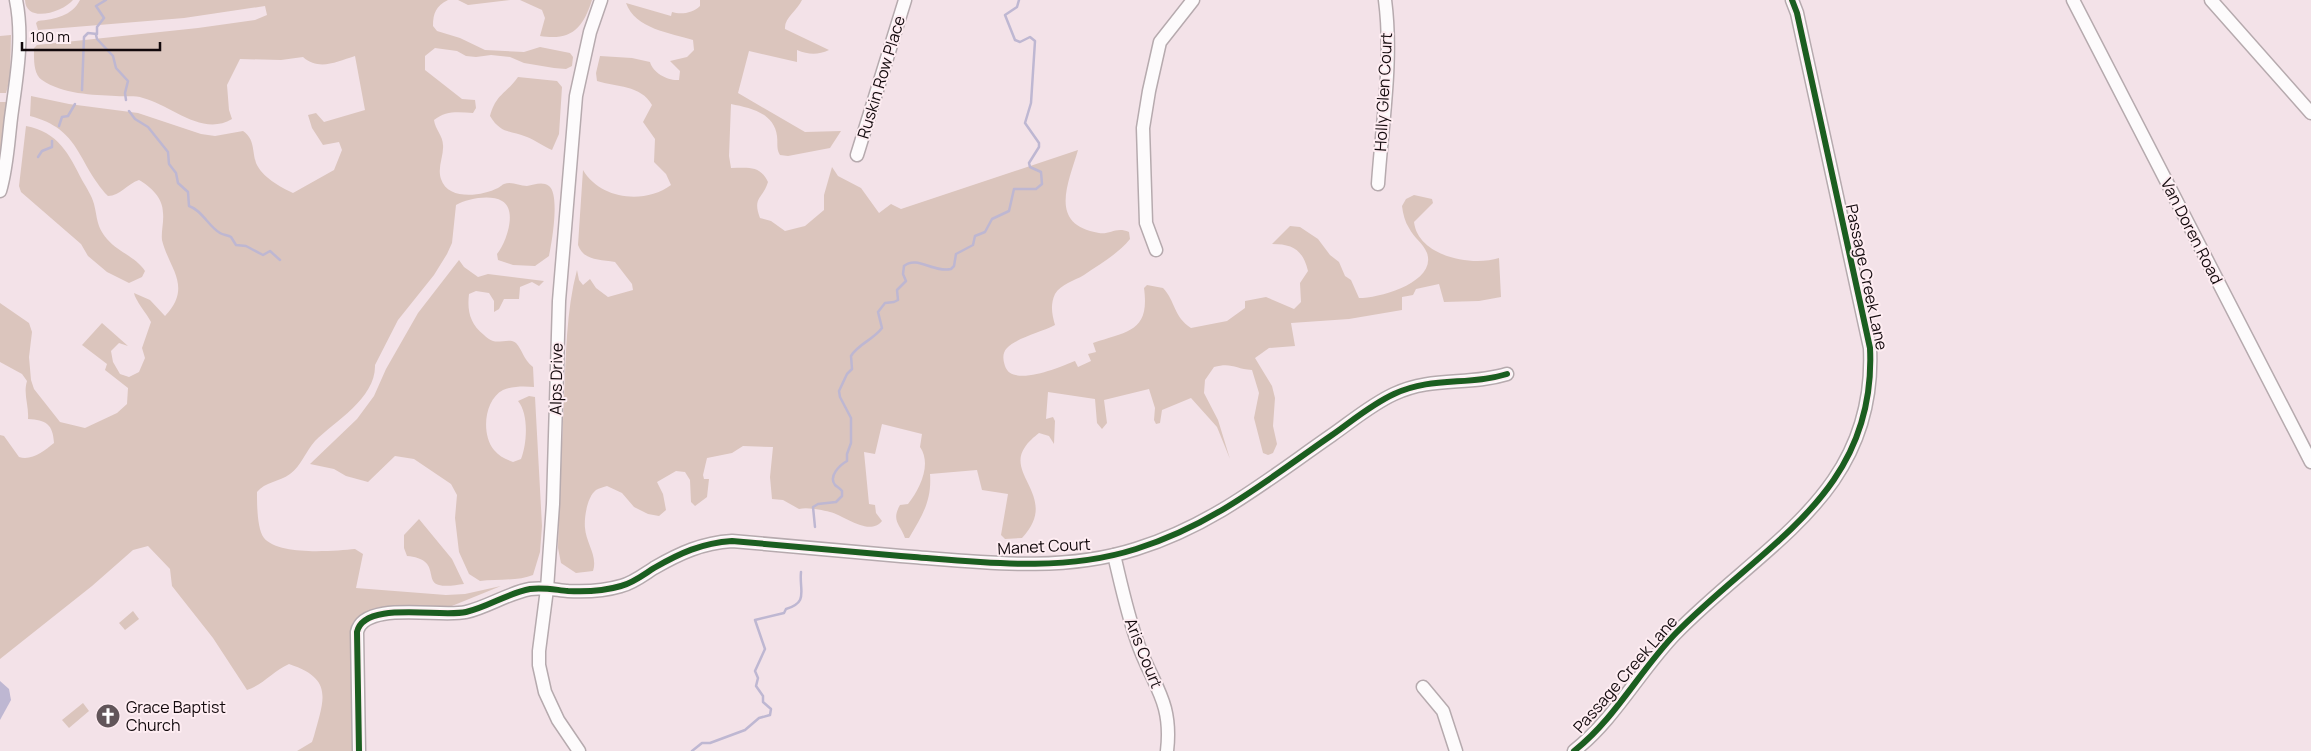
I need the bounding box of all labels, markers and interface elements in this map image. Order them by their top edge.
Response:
street label: Ruskin Row Place [852,13,910,141]
scale bar [22,20,160,52]
text: 100 m [30,26,70,47]
street label: Holly Glen Court [1369,32,1397,152]
street label: Van Doren Road [2156,174,2228,288]
street label: Passage Creek Lane [1841,202,1893,352]
street label: Alps Drive [544,343,568,415]
street label: Manet Court [997,533,1091,559]
street label: Passage Creek Lane [1568,611,1682,737]
street label: Aris Court [1120,615,1168,691]
place label: Grace Baptist Church [126,696,226,736]
church icon: Grace Baptist Church [95,703,121,729]

